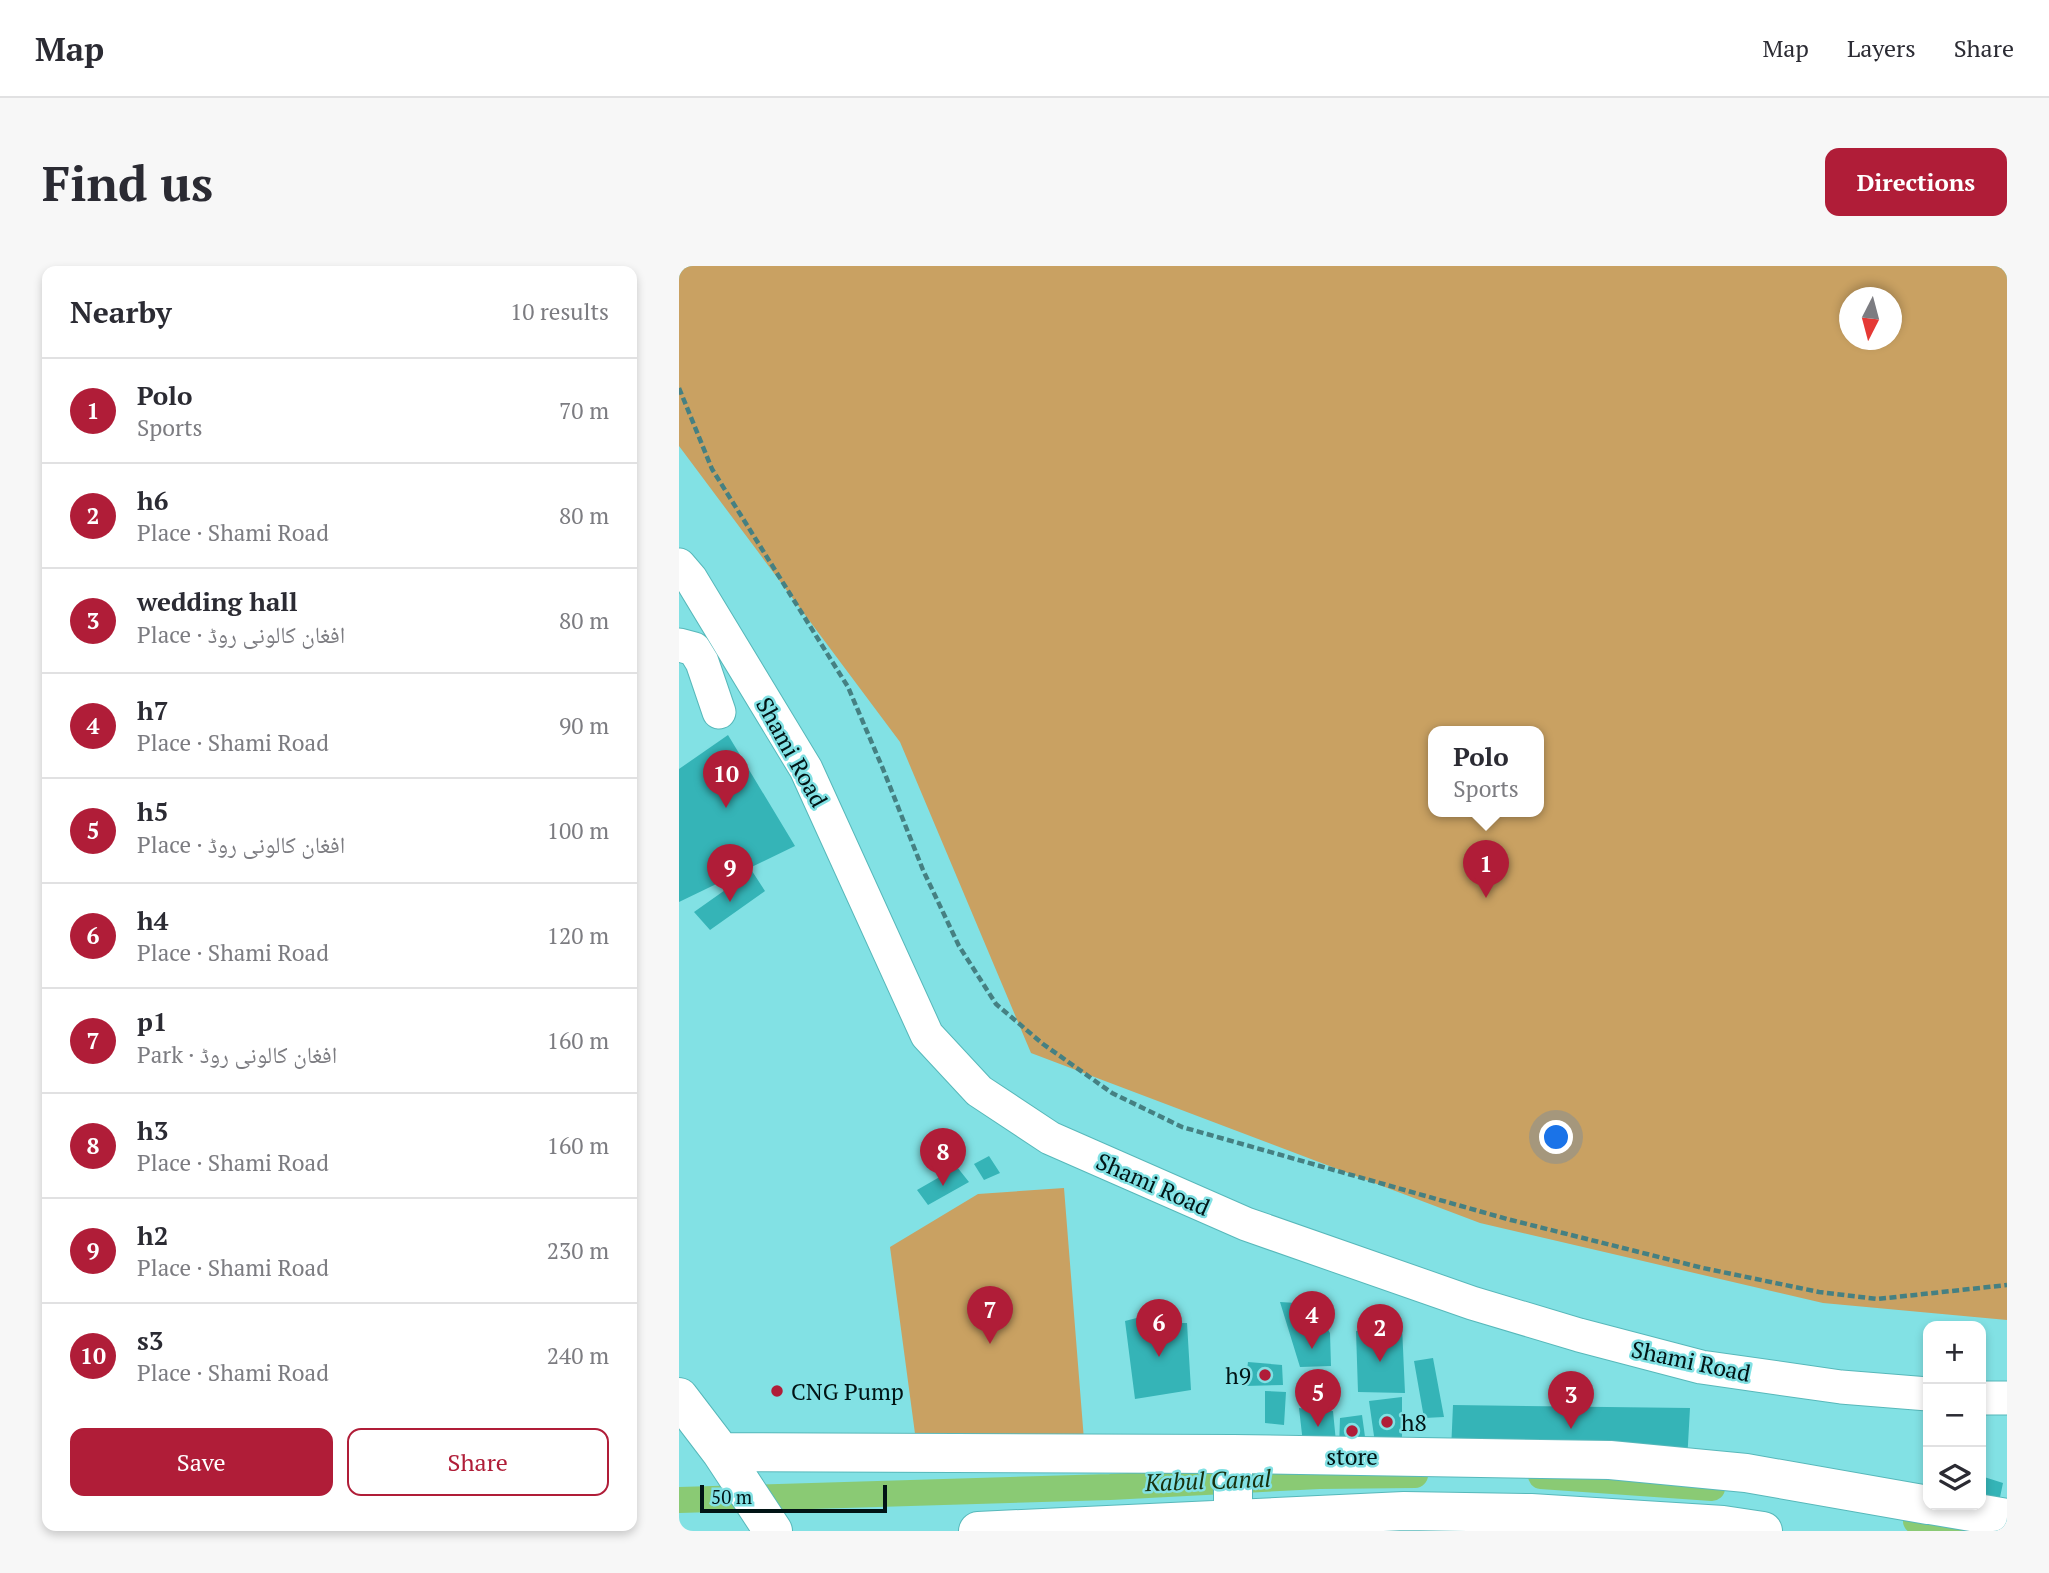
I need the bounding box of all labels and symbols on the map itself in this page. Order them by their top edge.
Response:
north arrow [1839,287,1902,350]
street label: Shami Road [749,692,835,813]
pin: 10 [703,750,749,808]
pin: 1 [1463,840,1509,898]
pin: 9 [707,844,753,902]
your location [1539,1120,1573,1154]
pin: 8 [920,1128,966,1186]
street label: Shami Road [1091,1145,1215,1223]
pin: 7 [967,1286,1013,1344]
pin: 4 [1289,1291,1335,1349]
pin: 6 [1136,1299,1182,1357]
pin: 2 [1357,1304,1403,1362]
street label: Shami Road [1629,1333,1754,1389]
place label: h9 [1225,1360,1251,1391]
marker: h9 [1257,1367,1273,1383]
pin: 5 [1295,1369,1341,1427]
pin: 3 [1548,1371,1594,1429]
place label: CNG Pump [791,1376,904,1407]
marker: CNG Pump [769,1383,785,1399]
place label: h8 [1401,1407,1427,1438]
marker: h8 [1379,1414,1395,1430]
marker: store [1344,1423,1360,1439]
place label: store [1326,1441,1378,1472]
water label: Kabul Canal [1143,1462,1272,1498]
scale bar [700,1482,887,1514]

